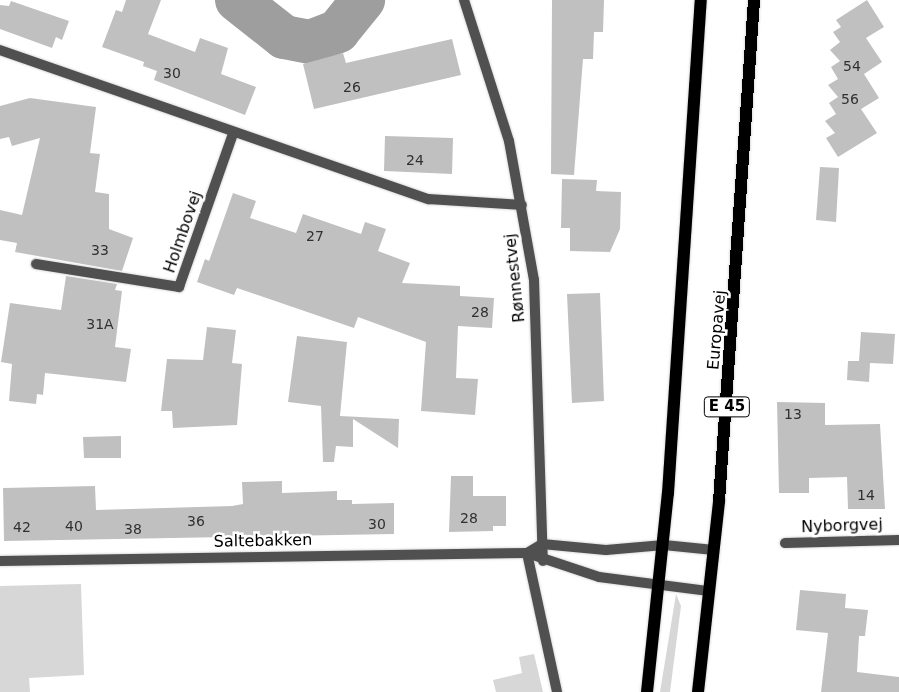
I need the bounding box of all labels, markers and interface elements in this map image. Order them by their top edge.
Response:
house number: 54 [843,58,861,74]
house number: 30 [163,65,181,81]
house number: 26 [343,79,361,95]
house number: 56 [841,91,859,107]
house number: 24 [406,152,424,168]
street label: Holmbovej [160,188,206,276]
house number: 27 [306,228,324,244]
street label: Rønnestvej [501,233,529,323]
house number: 33 [91,242,109,258]
street label: Europavej [704,289,730,371]
house number: 28 [471,304,489,320]
house number: 31A [86,316,114,332]
road number: E 45 [703,394,751,420]
house number: 13 [784,406,802,422]
house number: 14 [857,487,875,503]
house number: 28 [460,510,478,526]
house number: 36 [187,513,205,529]
street label: Nyborgvej [801,515,883,537]
house number: 30 [368,516,386,532]
house number: 40 [65,518,83,534]
house number: 42 [13,519,31,535]
house number: 38 [124,521,142,537]
street label: Saltebakken [214,531,312,551]

